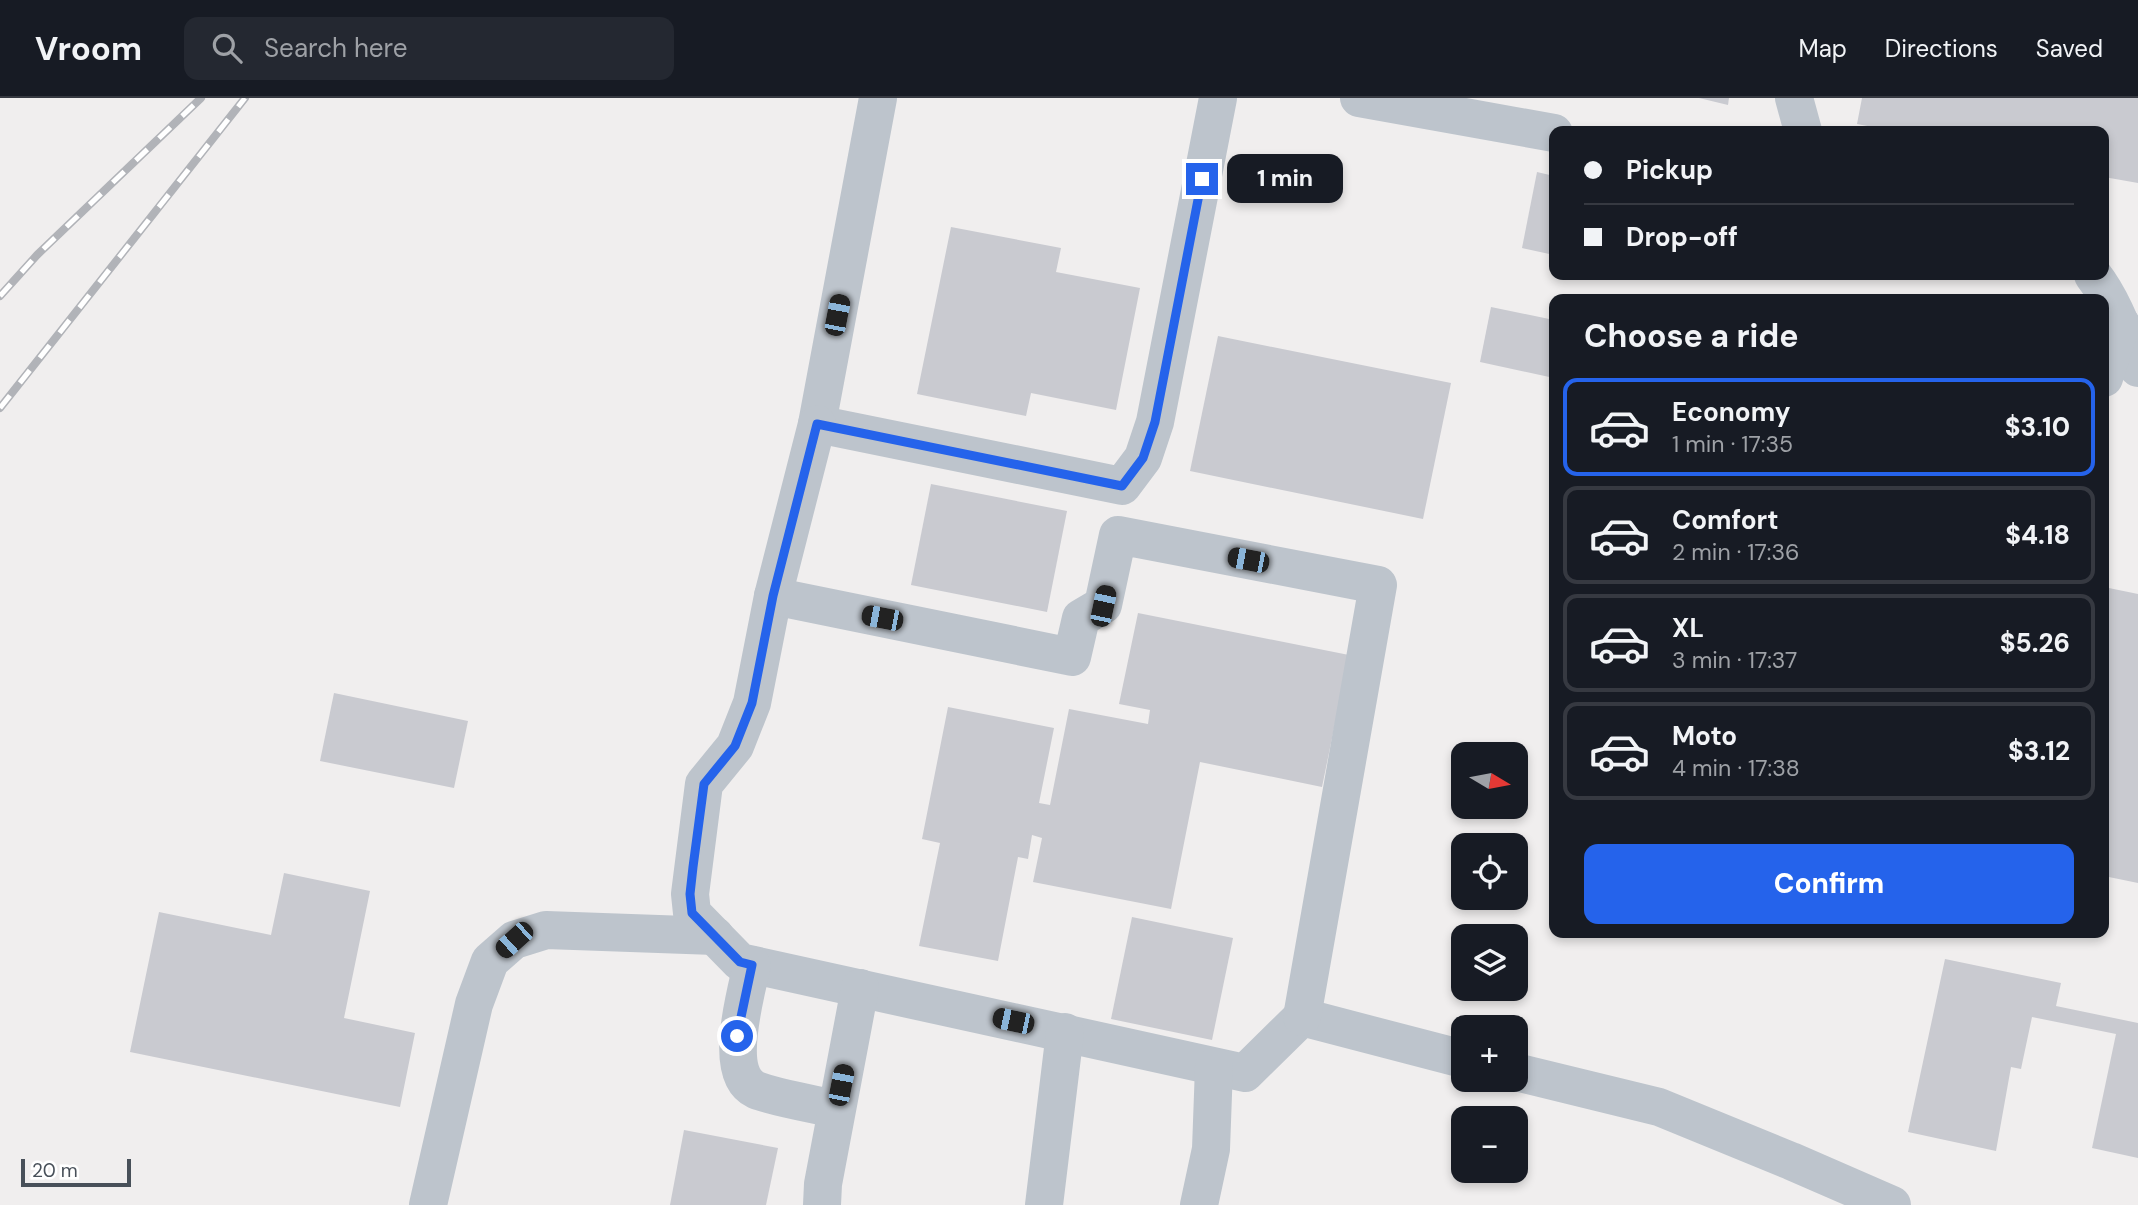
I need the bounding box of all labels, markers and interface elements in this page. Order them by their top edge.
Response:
search box [184,17,674,80]
text: Vroom [35,27,142,70]
icon: search [208,29,246,67]
text: Search here [264,31,408,65]
text: Map [1799,33,1847,64]
text: Directions [1885,33,1998,64]
text: Saved [2036,33,2103,64]
text: Pickup [1626,153,1713,187]
callout: 1 min [1226,154,1342,204]
route end [1186,163,1218,195]
text: 1 min [1257,163,1313,193]
text: Drop-off [1626,220,1738,254]
car [823,292,852,338]
text: Choose a ride [1584,315,1799,357]
text: Economy [1672,395,1790,429]
icon: car [1588,396,1651,459]
text: $3.10 [2005,410,2070,444]
text: 1 min · 17:35 [1672,429,1793,459]
text: Comfort [1672,503,1778,537]
icon: car [1588,504,1651,567]
text: $4.18 [2005,518,2070,552]
text: 2 min · 17:36 [1672,537,1800,567]
car [1226,546,1271,574]
car [1089,583,1118,629]
car [860,604,905,632]
text: XL [1672,611,1704,645]
icon: car [1588,612,1651,675]
text: $5.26 [2000,626,2070,660]
text: 3 min · 17:37 [1672,645,1797,675]
text: Moto [1672,719,1737,753]
icon: car [1588,720,1651,783]
text: $3.12 [2008,734,2070,768]
north arrow [1451,742,1528,819]
map controls [1451,742,1528,1183]
text: 4 min · 17:38 [1672,753,1800,783]
button: locate [1451,833,1528,910]
button: Confirm [1584,844,2074,924]
car [492,918,537,962]
button: layers [1451,924,1528,1001]
car [991,1006,1036,1036]
button: + [1451,1015,1528,1092]
route start [721,1020,753,1052]
car [827,1062,856,1108]
button: − [1451,1106,1528,1183]
scale bar [21,1156,131,1188]
text: 20 m [32,1158,78,1183]

